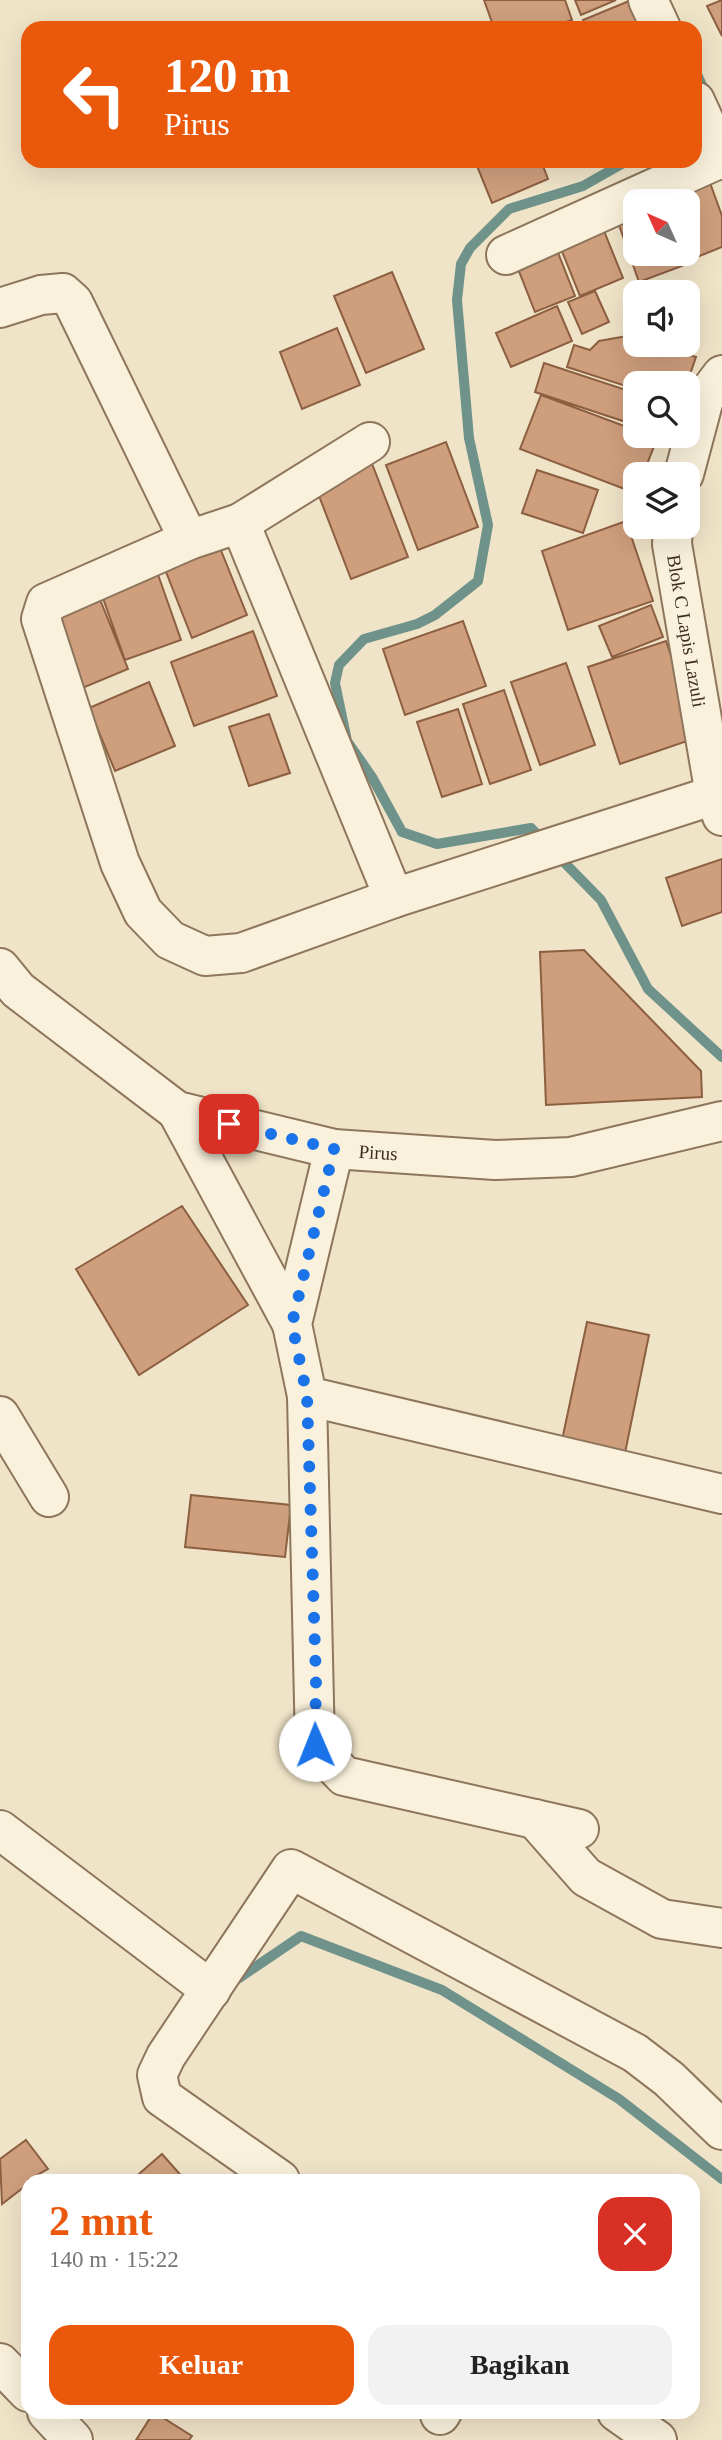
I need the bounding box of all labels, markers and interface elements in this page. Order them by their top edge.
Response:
text: 120 m [164,48,291,103]
icon: left [49,49,140,140]
text: Pirus [164,106,230,142]
north arrow [623,189,700,266]
map controls [623,189,700,539]
button: sound [623,280,700,357]
button: search [623,371,700,448]
button: layers [623,462,700,539]
street label: Blok C Lapis Lazuli [663,553,710,709]
pin [199,1094,259,1154]
icon: arrive [210,1105,248,1143]
street label: Pirus [358,1141,398,1164]
position arrow [278,1708,352,1782]
button: close [598,2197,672,2271]
text: 2 mnt [49,2198,153,2244]
text: 140 m · 15:22 [49,2247,179,2272]
button: Keluar [49,2325,354,2405]
button: Bagikan [368,2325,672,2405]

